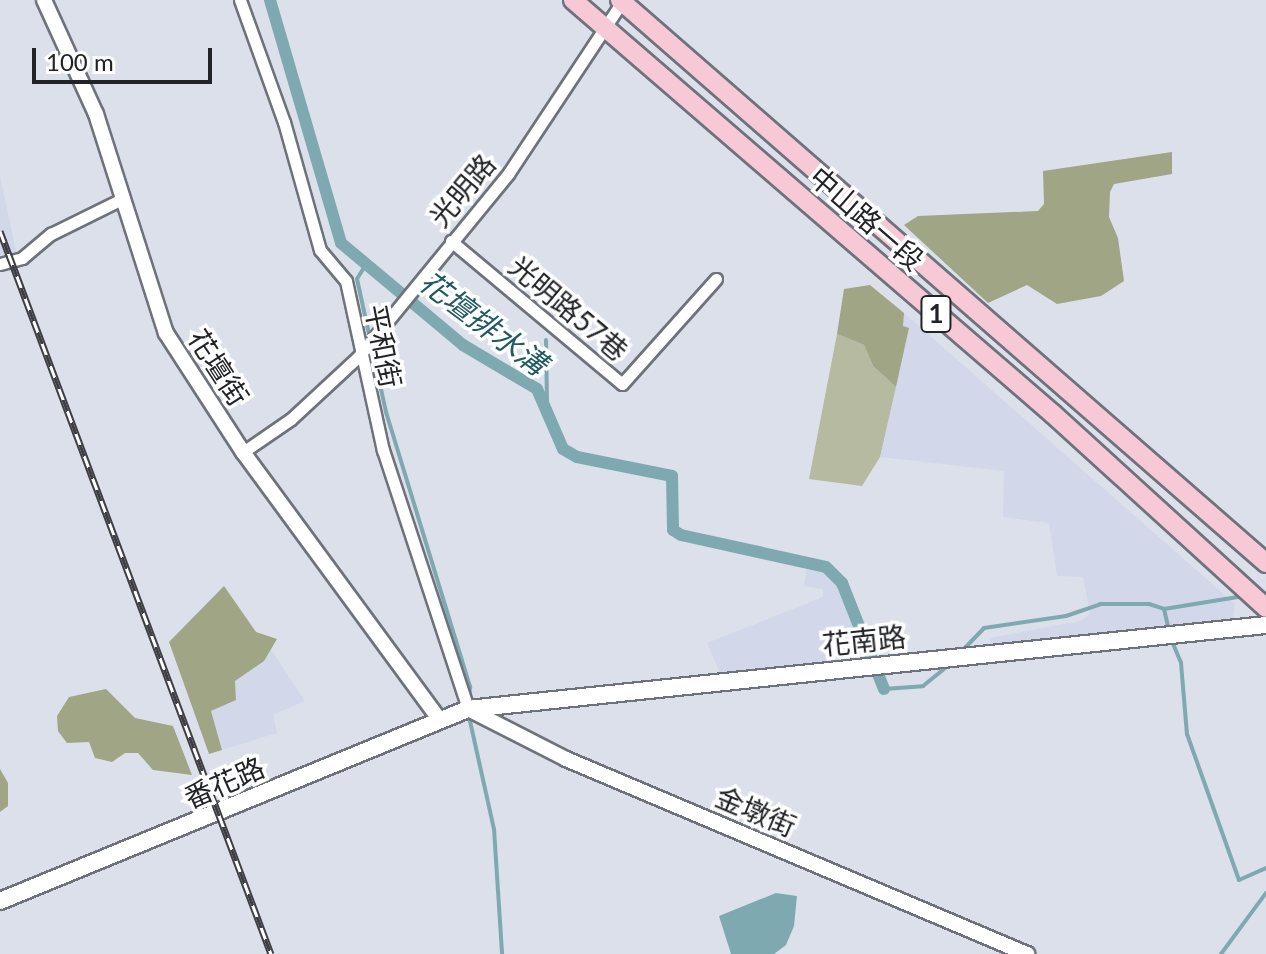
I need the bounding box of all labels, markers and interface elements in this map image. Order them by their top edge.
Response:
scale bar [36,32,216,82]
text: 100 m [46,47,114,76]
street label: 光明路 [422,147,502,233]
street label: 中山路一段 [803,159,931,277]
street label: 光明路57巷 [503,249,635,367]
water label: 花壇排水溝 [413,262,555,382]
road number: 1 [920,292,952,336]
street label: 平和街 [359,302,409,390]
street label: 花壇街 [182,323,256,411]
street label: 花南路 [820,619,908,661]
street label: 番花路 [179,750,269,814]
street label: 金墩街 [711,779,801,843]

